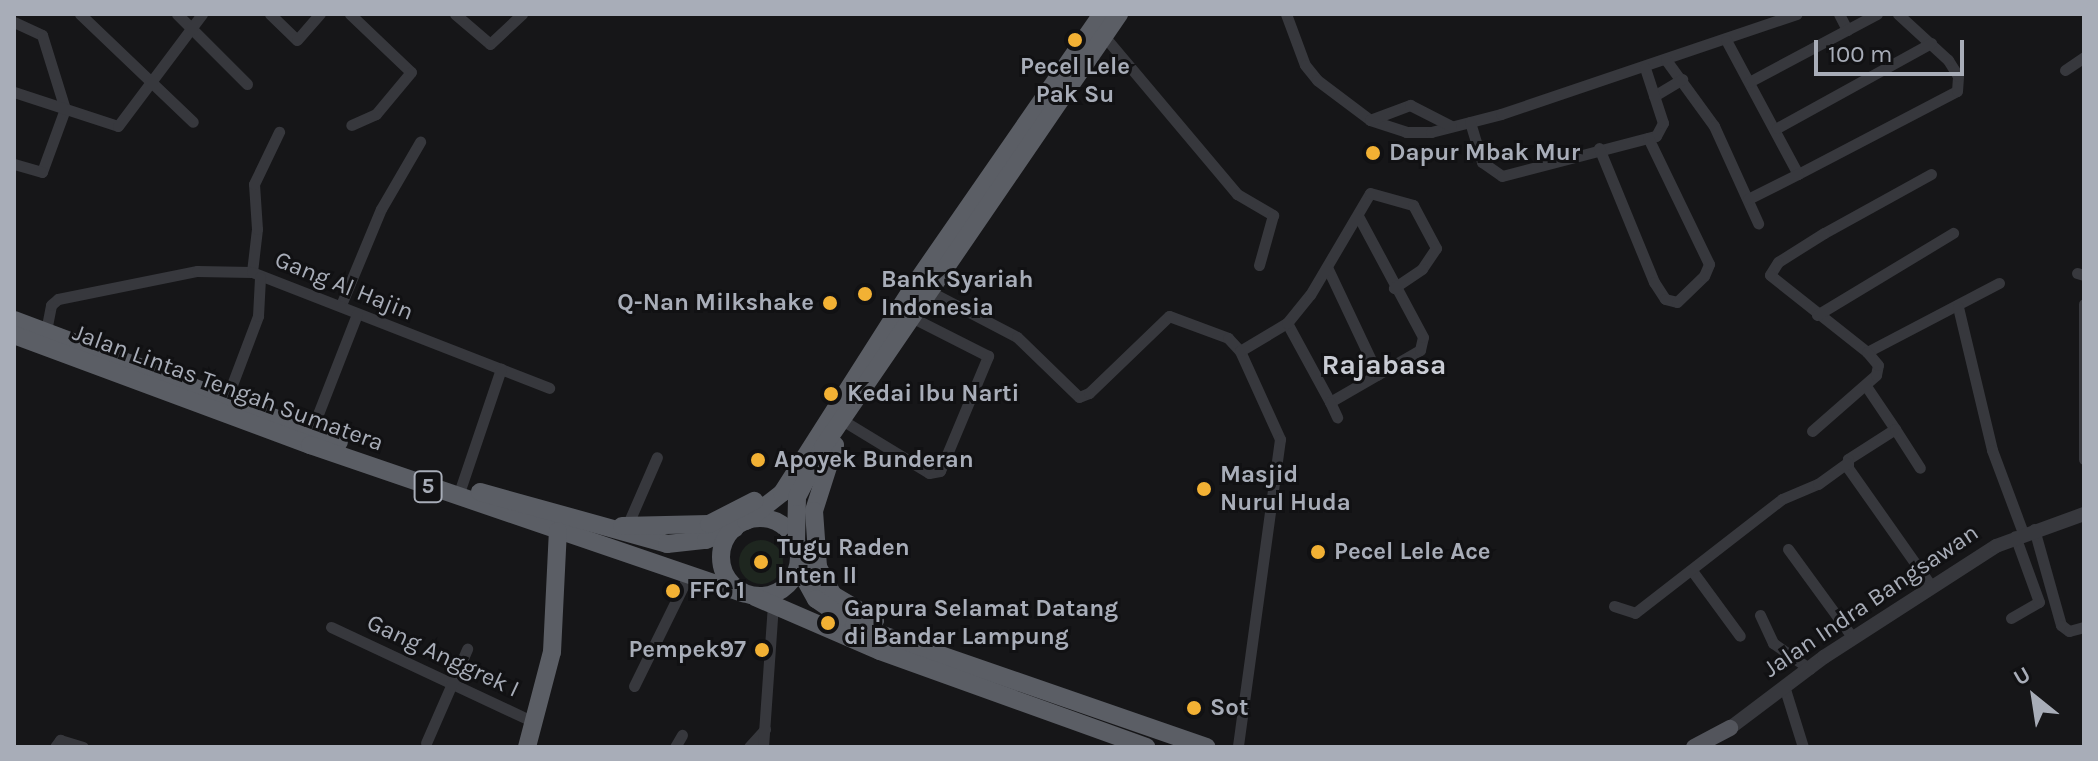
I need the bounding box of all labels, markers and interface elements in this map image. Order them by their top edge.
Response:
scale bar [1818,24,1968,74]
marker: Pecel Lele Pak Su [1066,31,1084,49]
text: 100 m [1828,40,1893,68]
place label: Pecel Lele Pak Su [1020,53,1130,109]
place label: Dapur Mbak Mur [1389,139,1580,167]
marker: Dapur Mbak Mur [1364,144,1382,162]
street label: Gang Al Hajin [270,245,418,327]
place label: Bank Syariah Indonesia [881,266,1034,322]
marker: Bank Syariah Indonesia [856,285,874,303]
place label: Q-Nan Milkshake [617,289,814,317]
marker: Q-Nan Milkshake [821,294,839,312]
street label: Jalan Lintas Tengah Sumatera [69,318,387,458]
district label: Rajabasa [1322,348,1446,382]
place label: Kedai Ibu Narti [847,380,1019,408]
marker: Kedai Ibu Narti [822,385,840,403]
place label: Apoyek Bunderan [774,446,974,474]
marker: Apoyek Bunderan [749,451,767,469]
place label: Masjid Nurul Huda [1220,461,1351,517]
road number: 5 [412,469,444,505]
marker: Masjid Nurul Huda [1195,480,1213,498]
street label: Jalan Indra Bangsawan [1758,518,1984,684]
place label: Tugu Raden Inten II [777,534,910,590]
place label: Pecel Lele Ace [1334,538,1491,566]
marker: Pecel Lele Ace [1309,543,1327,561]
marker: Tugu Raden Inten II [752,553,770,571]
place label: FFC 1 [689,577,745,605]
marker: FFC 1 [664,582,682,600]
place label: Gapura Selamat Datang di Bandar Lampung [844,595,1118,651]
street label: Gang Anggrek I [362,608,524,704]
marker: Gapura Selamat Datang di Bandar Lampung [819,614,837,632]
place label: Pempek97 [628,636,746,664]
marker: Pempek97 [753,641,771,659]
north arrow [1994,657,2074,737]
text: U [2009,661,2035,691]
place label: Sot [1210,694,1248,722]
marker: Sot [1185,699,1203,717]

